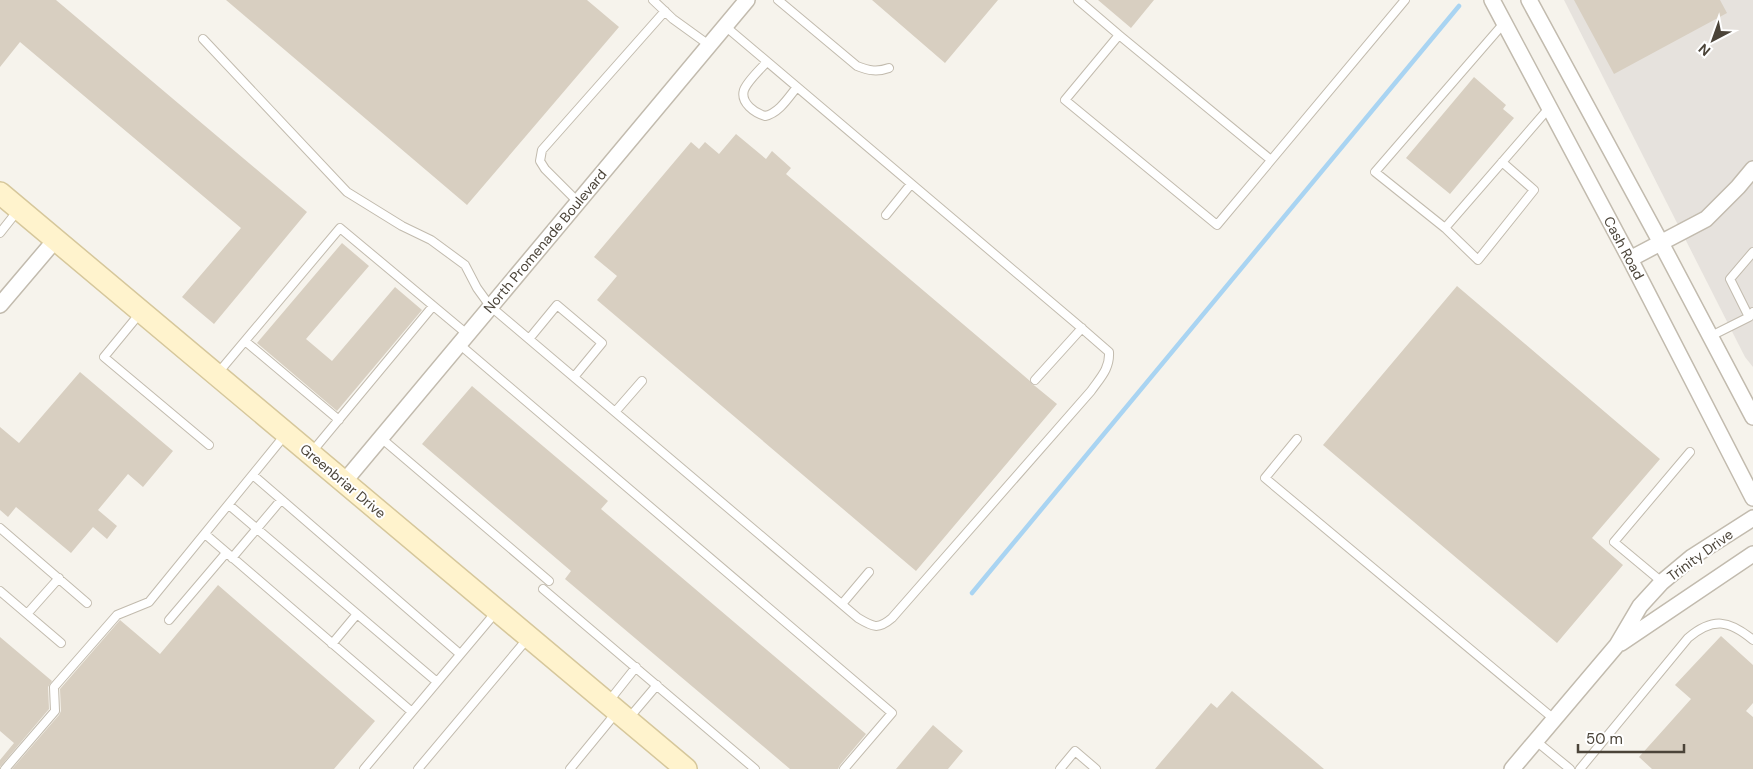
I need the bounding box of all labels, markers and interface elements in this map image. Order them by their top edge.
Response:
north arrow [1688,15,1738,65]
text: N [1695,40,1714,60]
street label: North Promenade Boulevard [480,165,610,317]
street label: Cash Road [1600,213,1648,283]
street label: Greenbriar Drive [296,440,390,522]
street label: Trinity Drive [1664,525,1737,585]
scale bar [1578,722,1684,754]
text: 50 m [1586,729,1623,749]

